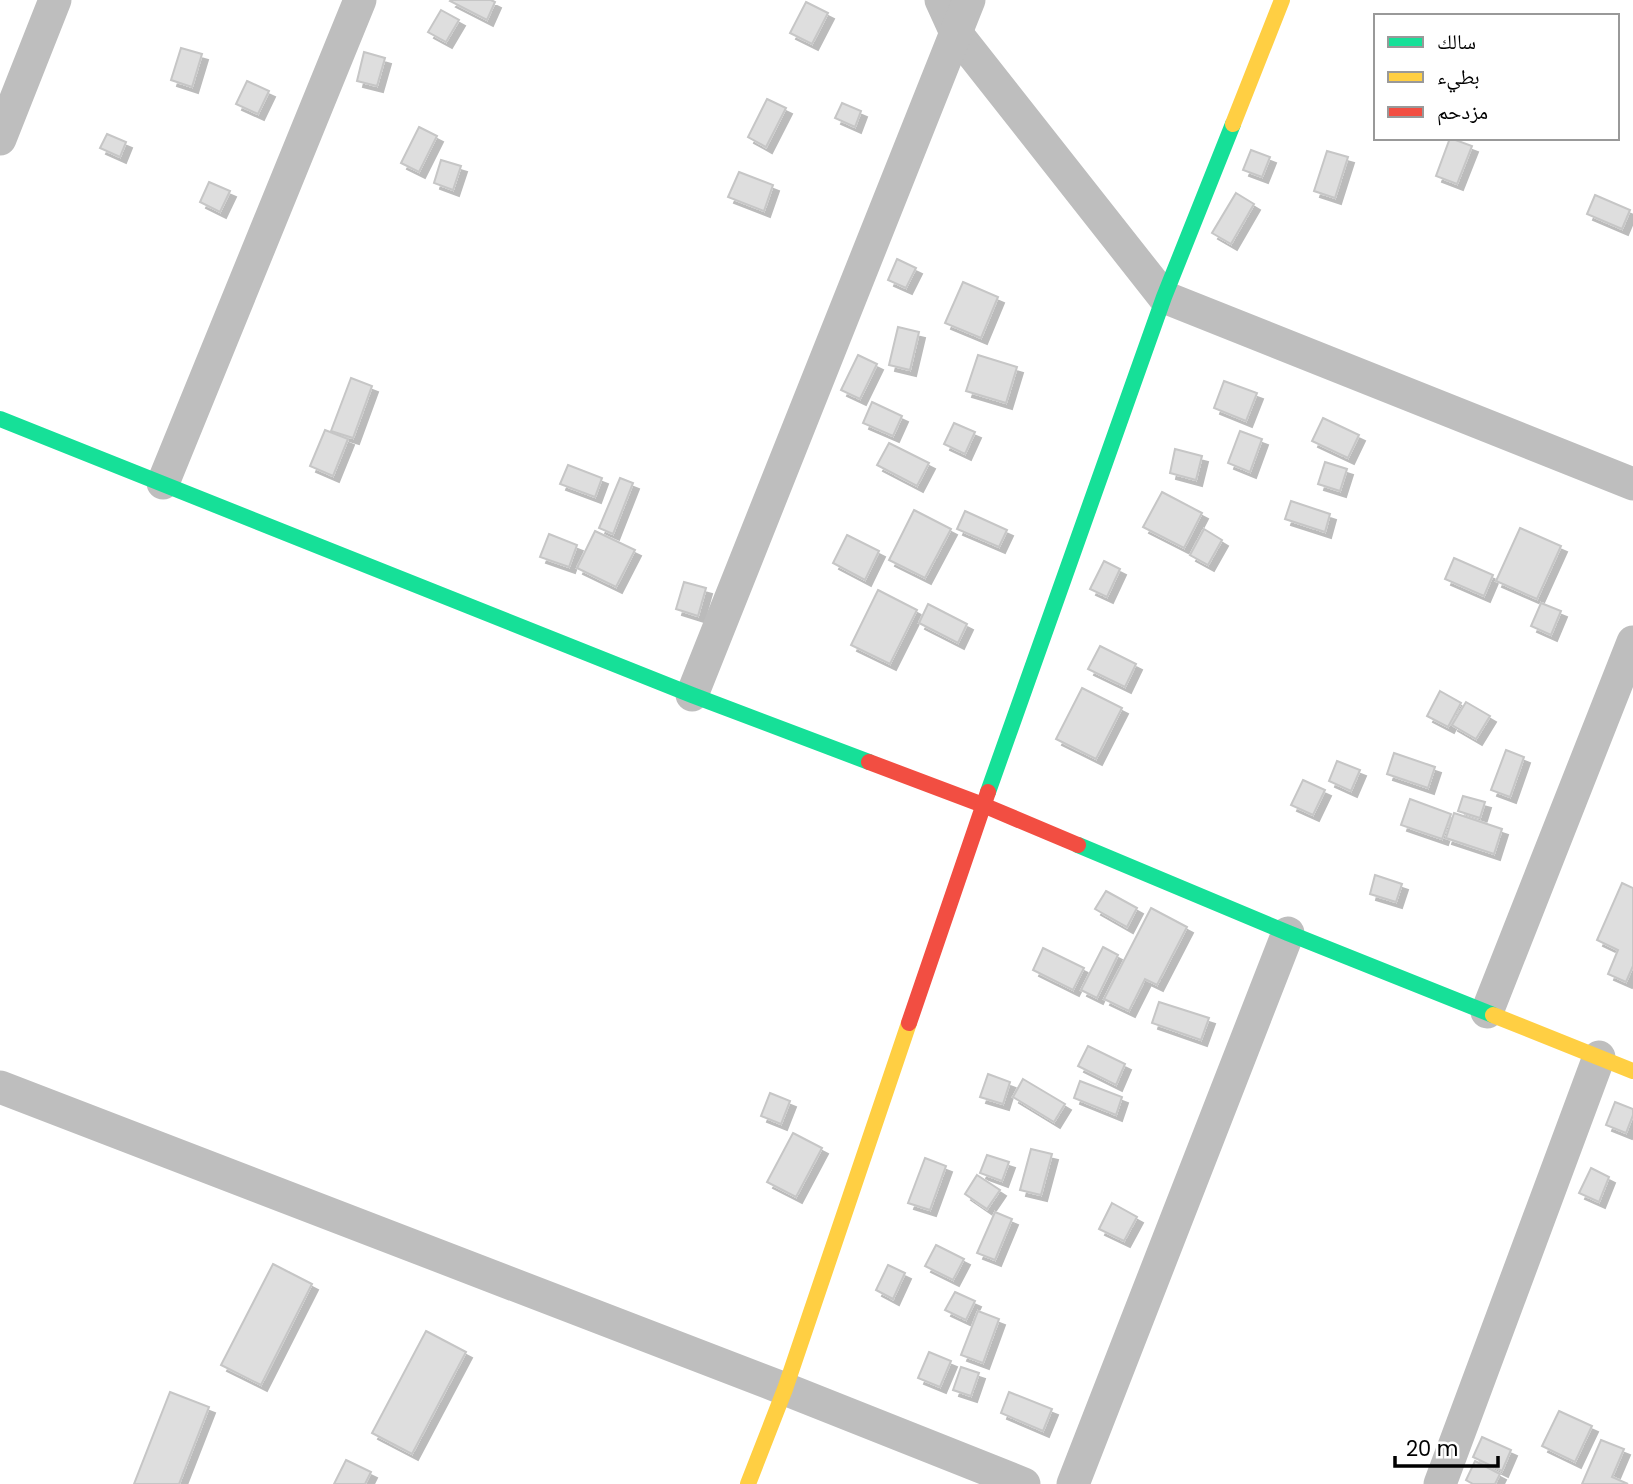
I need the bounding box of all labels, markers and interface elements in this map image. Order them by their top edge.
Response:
legend [1374,14,1619,140]
text: سالك [1437,27,1476,56]
text: بطيء [1437,62,1480,93]
text: مزدحم [1437,97,1488,126]
scale bar [1395,1424,1498,1468]
text: 20 m [1406,1434,1459,1463]

